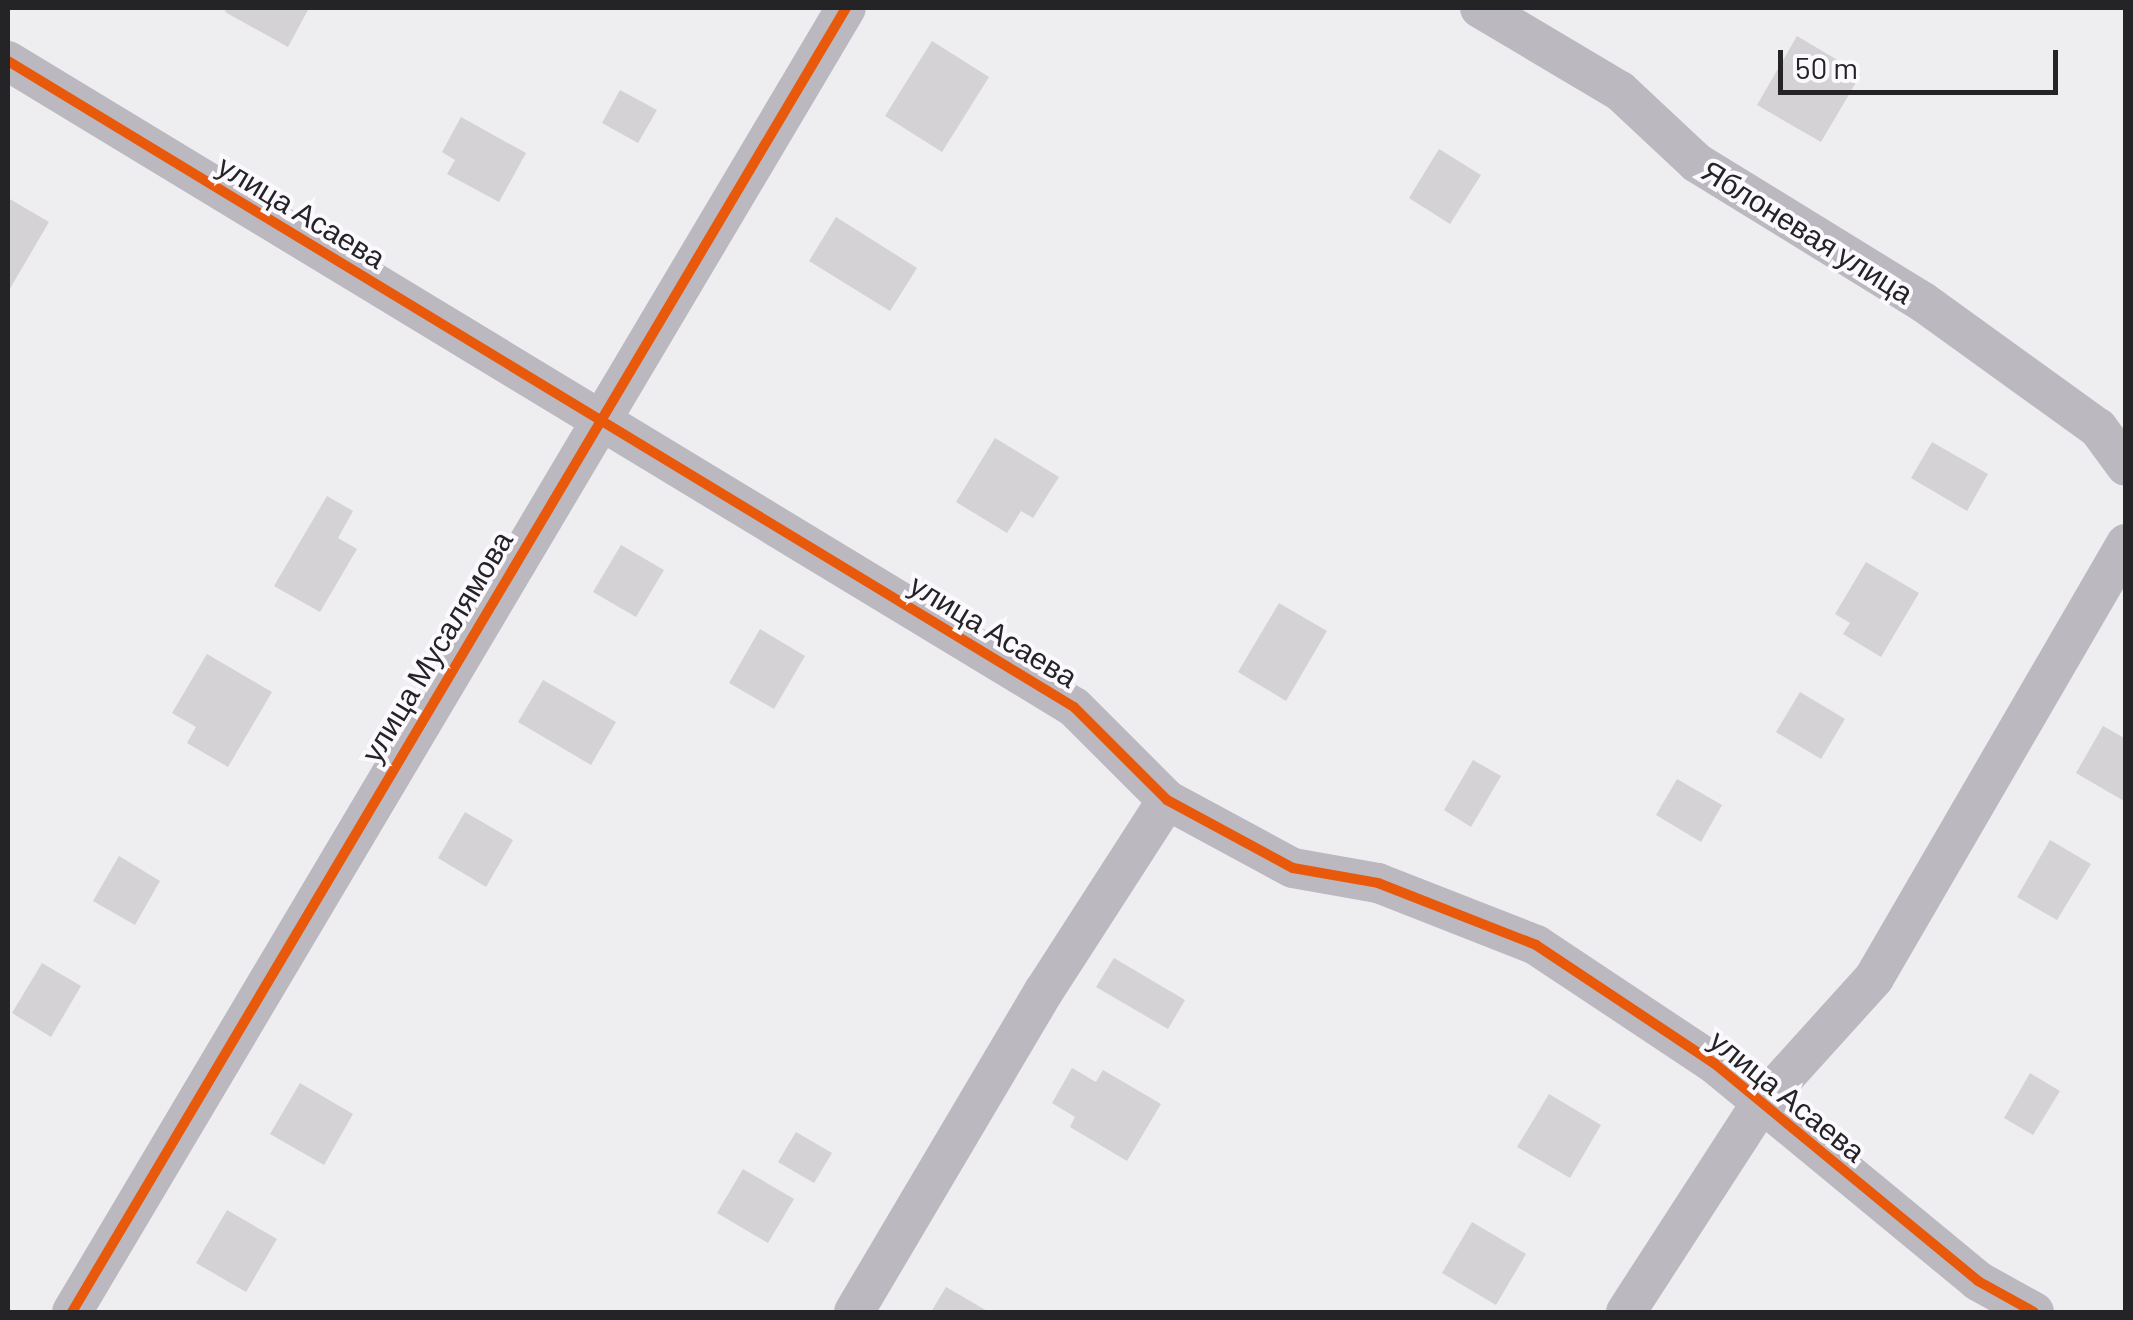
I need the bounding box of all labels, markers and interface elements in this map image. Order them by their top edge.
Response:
scale bar [1783,30,2063,92]
text: 50 m [1795,49,1858,85]
street label: улица Асаева [212,147,392,275]
street label: Яблоневая улица [1696,152,1920,310]
street label: улица Мусалямова [353,524,519,768]
street label: улица Асаева [904,566,1084,694]
street label: улица Асаева [1703,1021,1873,1169]

